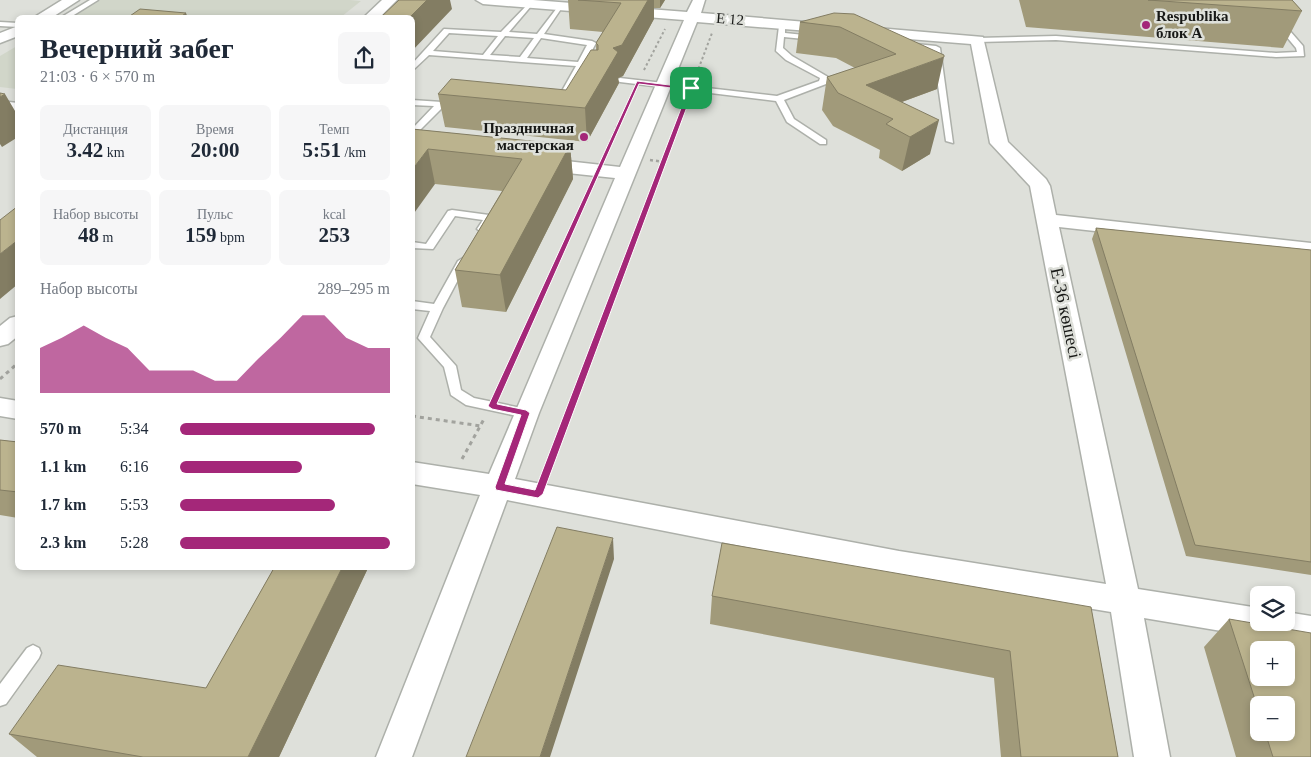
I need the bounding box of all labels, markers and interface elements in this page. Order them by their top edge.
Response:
place label: Respublika блок А [1156,8,1229,41]
street label: E 12 [715,10,745,28]
marker: Respublika блок А [1140,19,1152,31]
button: share [338,32,390,84]
text: Вечерний забег [40,33,234,64]
pin [670,67,712,109]
text: 21:03 · 6 × 570 m [40,68,155,85]
icon: arrive [677,74,705,102]
place label: Праздничная мастерская [483,120,574,153]
text: Дистанция [63,122,128,137]
text: Время [196,122,234,137]
text: Темп [319,122,350,137]
marker: Праздничная мастерская [578,131,590,143]
text: 3.42 [67,138,103,162]
text: 20:00 [190,138,239,162]
text: 5:51 [302,138,341,162]
text: km [103,145,125,160]
text: /km [341,145,366,160]
text: Набор высоты [53,207,138,222]
text: Пульс [197,207,233,222]
text: kcal [323,207,346,222]
text: 48 [78,223,99,247]
text: 159 [185,223,217,247]
text: 253 [319,223,350,247]
text: m [99,230,113,245]
text: bpm [217,230,245,245]
street label: Е-36 көшесі [1047,266,1085,360]
text: Набор высоты [40,280,138,297]
text: 289–295 m [318,280,390,297]
text: 570 m [40,420,81,437]
text: 5:34 [120,420,148,437]
text: 1.1 km [40,458,86,475]
text: 6:16 [120,458,148,475]
text: 1.7 km [40,496,86,513]
text: 5:53 [120,496,148,513]
text: 2.3 km [40,534,86,551]
text: 5:28 [120,534,148,551]
map controls [1250,586,1295,741]
button: layers [1250,586,1295,631]
button: + [1250,641,1295,686]
button: − [1250,696,1295,741]

